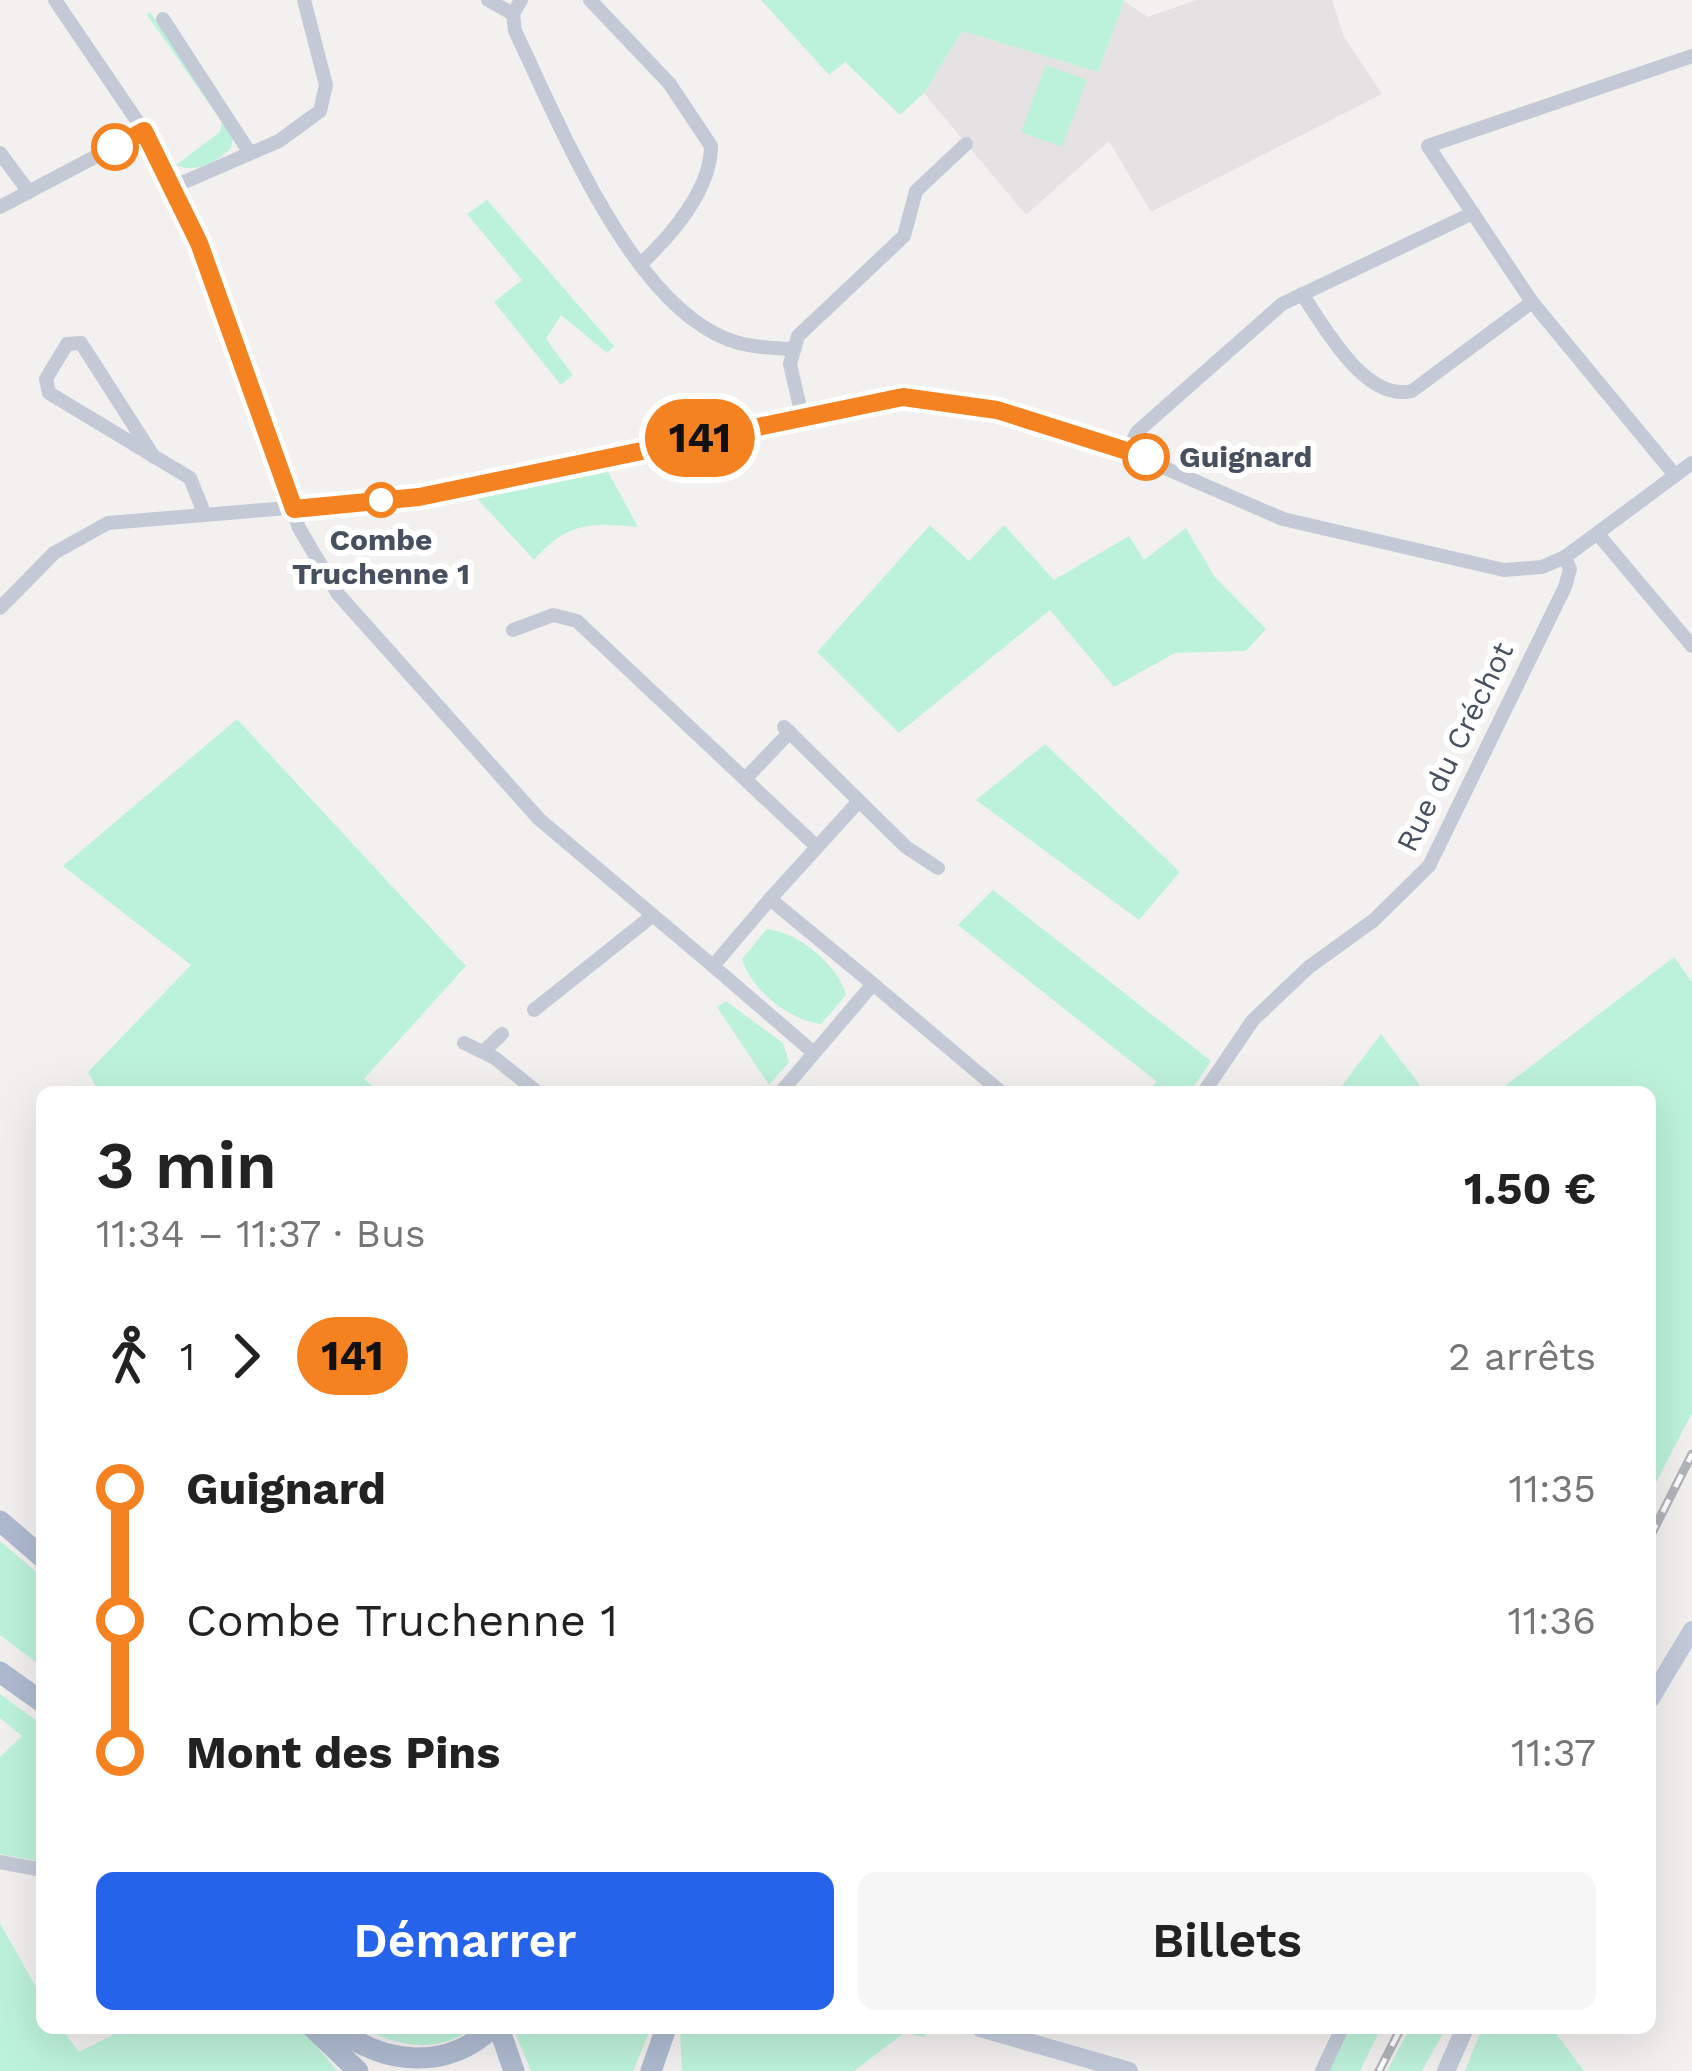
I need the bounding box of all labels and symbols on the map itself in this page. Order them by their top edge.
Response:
unlabelled marker [93,125,137,169]
line badge: 141 [631,399,769,477]
marker: Guignard [1124,435,1168,479]
place label: Guignard [1179,439,1312,474]
marker: Combe Truchenne 1 [365,484,397,516]
place label: Combe Truchenne 1 [292,522,470,591]
street label: Rue du Créchot [1389,636,1521,857]

